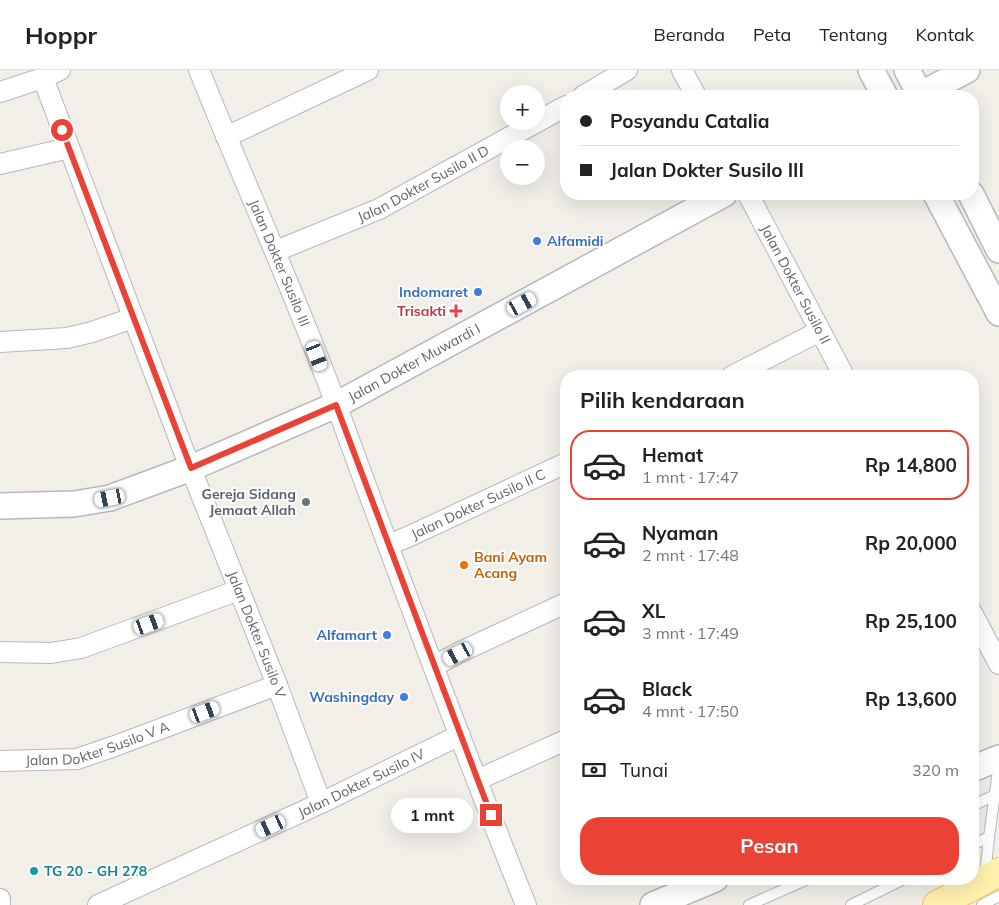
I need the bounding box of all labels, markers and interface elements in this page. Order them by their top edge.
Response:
text: Hoppr [25,20,97,50]
text: Beranda [654,23,725,46]
text: Peta [753,23,791,46]
text: Tentang [819,23,888,46]
text: Kontak [916,23,974,46]
map controls [500,85,545,185]
button: + [500,85,545,130]
text: Posyandu Catalia [610,109,770,133]
route start [51,119,73,141]
button: − [500,140,545,185]
street label: Jalan Dokter Susilo II D [355,141,492,226]
text: Jalan Dokter Susilo III [610,158,804,182]
street label: Jalan Dokter Susilo III [245,196,314,329]
street label: Jalan Dokter Susilo II [757,221,835,347]
place label: Alfamidi [547,232,604,250]
marker: Alfamidi [531,235,543,247]
place label: Indomaret [399,283,469,301]
marker: Indomaret [472,286,484,298]
car [505,290,538,318]
place label: Trisakti [397,302,446,320]
marker: Trisakti [450,305,462,317]
street label: Jalan Dokter Muwardi I [345,319,483,406]
car [304,339,329,373]
text: Pilih kendaraan [580,386,745,414]
icon: car [582,443,627,488]
text: Hemat [642,443,703,467]
text: Rp 14,800 [865,453,957,477]
street label: Jalan Dokter Susilo II C [408,465,548,543]
text: 1 mnt · 17:47 [642,467,739,487]
place label: Gereja Sidang Jemaat Allah [202,485,296,519]
car [93,488,126,508]
marker: Gereja Sidang Jemaat Allah [300,496,312,508]
icon: car [582,521,627,566]
text: Nyaman [642,521,719,545]
text: Rp 20,000 [865,531,957,555]
text: 2 mnt · 17:48 [642,545,739,565]
place label: Bani Ayam Acang [474,548,547,582]
marker: Bani Ayam Acang [458,559,470,571]
street label: Jalan Dokter Susilo V [223,568,290,701]
icon: car [582,599,627,644]
text: XL [642,599,665,623]
text: Rp 25,100 [865,609,957,633]
car [132,612,165,636]
text: 3 mnt · 17:49 [642,623,739,643]
place label: Alfamart [317,626,378,644]
marker: Alfamart [381,629,393,641]
car [441,640,474,668]
icon: car [582,677,627,722]
text: Black [642,677,692,701]
text: Rp 13,600 [865,687,957,711]
place label: Washingday [309,688,394,706]
marker: Washingday [398,691,410,703]
car [188,700,221,724]
text: 4 mnt · 17:50 [642,701,739,721]
street label: Jalan Dokter Susilo V A [25,717,173,769]
street label: Jalan Dokter Susilo IV [295,745,428,821]
icon: cash [580,756,608,784]
text: Tunai [620,758,668,782]
text: 320 m [912,760,959,780]
callout: 1 mnt [391,798,474,832]
route end [480,804,502,826]
text: 1 mnt [410,805,454,825]
car [254,813,287,839]
button: Pesan [580,817,959,875]
place label: TG 20 - GH 278 [44,862,147,880]
marker: TG 20 - GH 278 [28,865,40,877]

